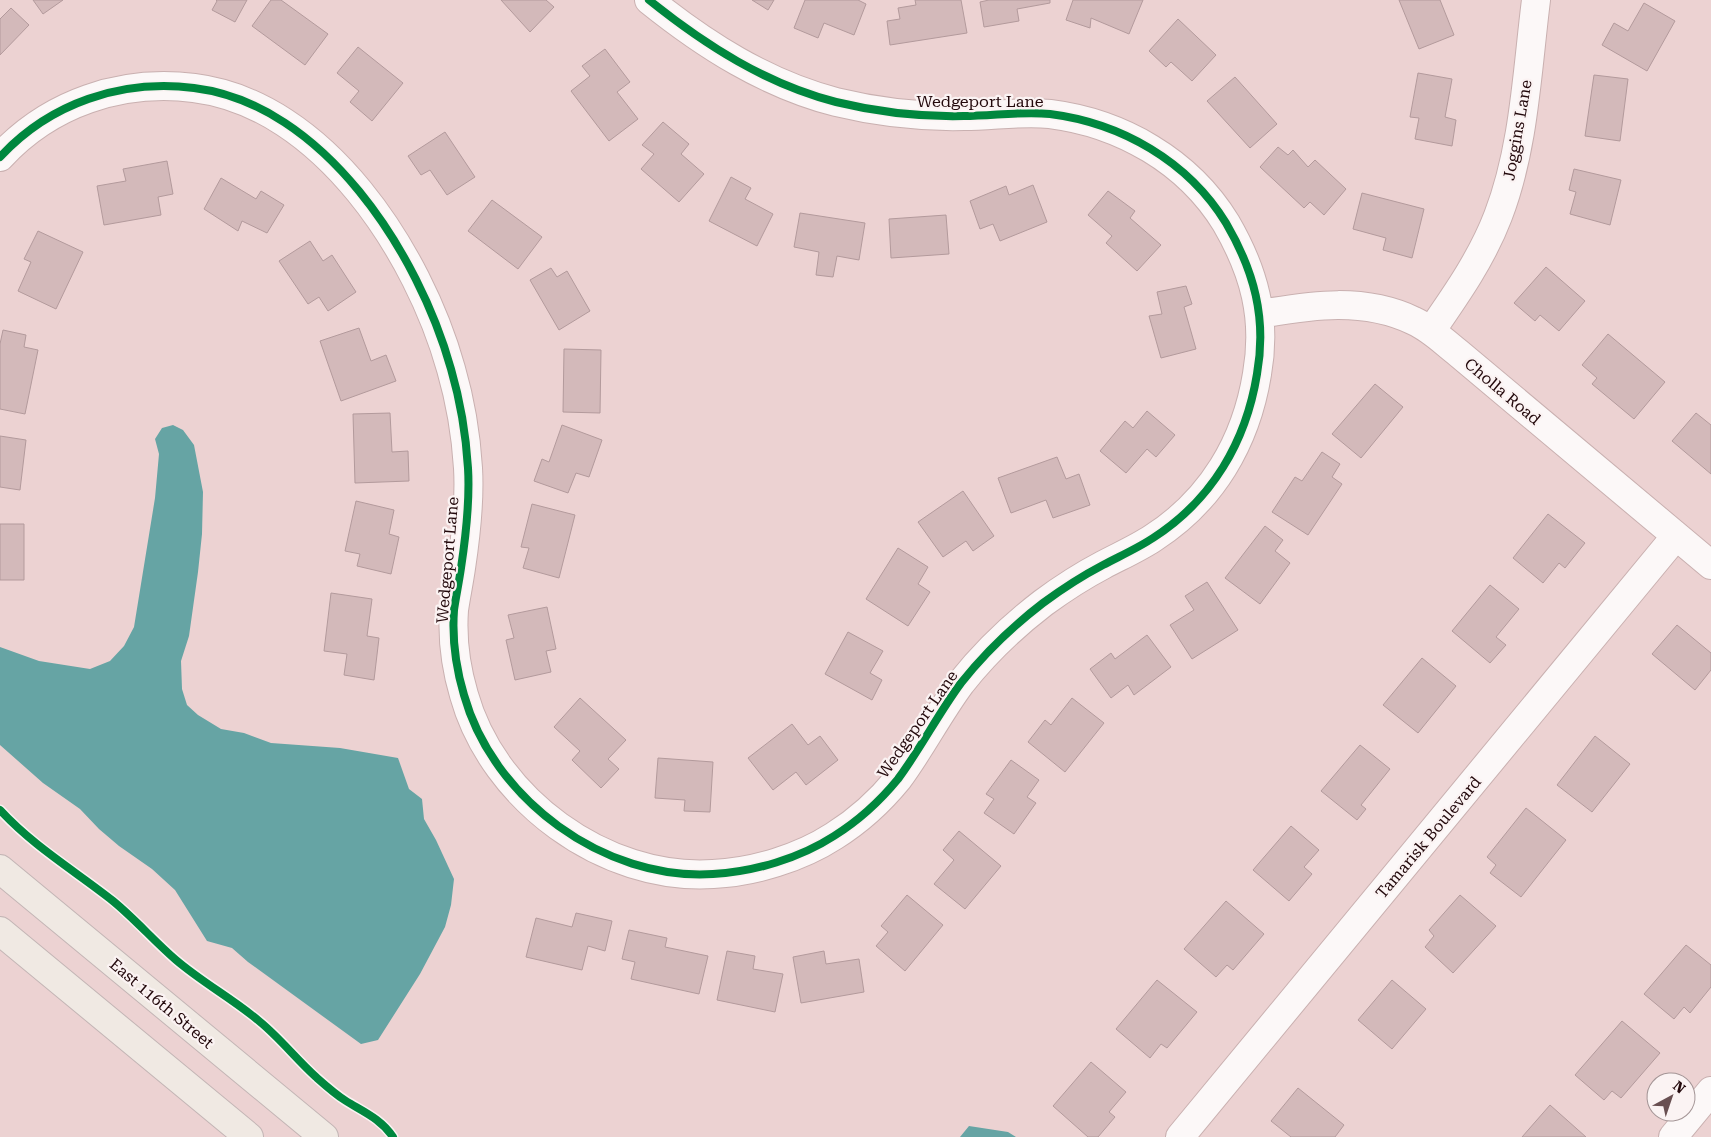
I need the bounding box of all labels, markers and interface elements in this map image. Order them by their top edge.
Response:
street label: Joggins Lane [1499,78,1536,182]
street label: Wedgeport Lane [916,92,1044,111]
street label: Cholla Road [1461,354,1545,429]
street label: Wedgeport Lane [432,496,463,624]
street label: Wedgeport Lane [873,667,962,782]
street label: Tamarisk Boulevard [1372,772,1485,902]
street label: East 116th Street [106,954,218,1052]
north arrow [1646,1072,1696,1122]
text: N [1670,1077,1689,1097]

